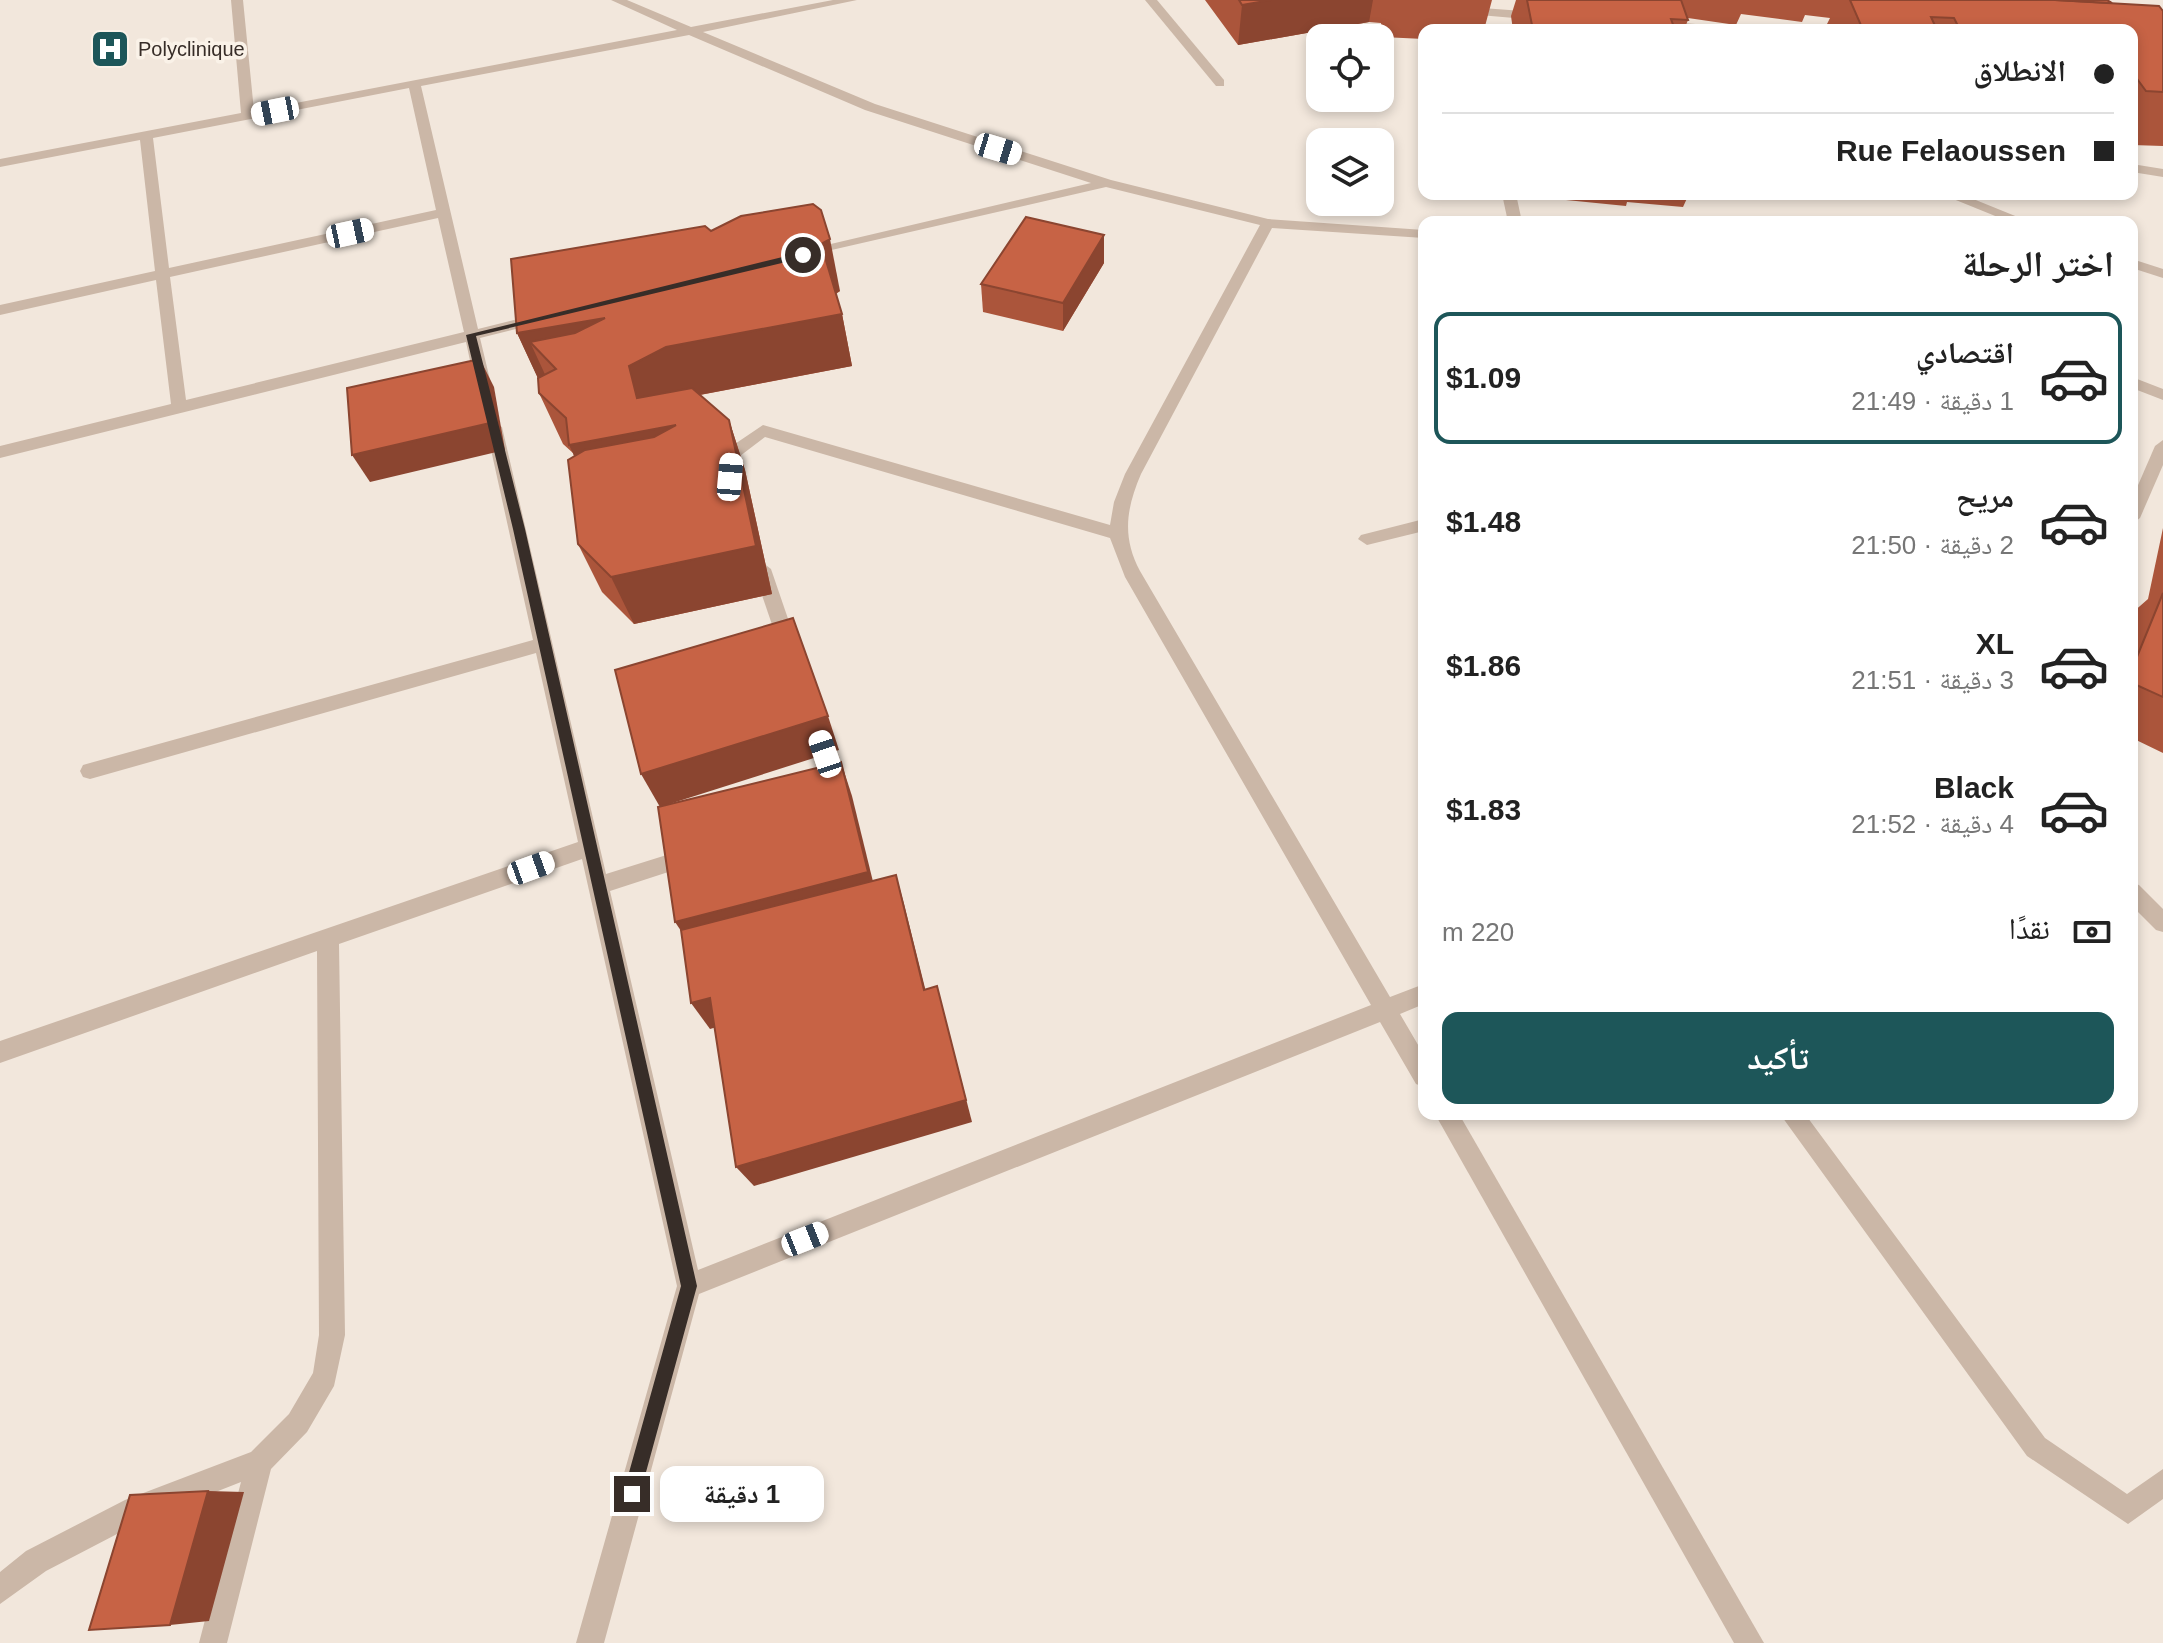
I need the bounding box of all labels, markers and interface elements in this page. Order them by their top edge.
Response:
map controls [1306,24,1394,216]
button: locate [1306,24,1394,112]
hospital icon: Polyclinique [89,28,131,70]
place label: Polyclinique [138,38,245,60]
text: الانطلاق [1973,54,2066,87]
car [249,95,301,127]
button: layers [1306,128,1394,216]
car [972,131,1024,167]
text: Rue Felaoussen [1836,134,2066,167]
car [324,216,376,250]
route start [785,237,821,273]
text: اختر الرحلة [1962,243,2114,284]
text: اقتصادي [1916,336,2014,369]
icon: car [2038,342,2110,414]
text: $1.09 [1446,361,1521,394]
text: 1 دقيقة · 21:49 [1851,386,2014,416]
car [716,452,744,502]
text: مريح [1956,480,2014,513]
icon: car [2038,486,2110,558]
text: $1.48 [1446,505,1521,538]
text: 2 دقيقة · 21:50 [1851,530,2014,560]
text: XL [1976,627,2014,660]
icon: car [2038,630,2110,702]
text: $1.86 [1446,649,1521,682]
text: 3 دقيقة · 21:51 [1851,665,2014,695]
car [806,727,844,781]
text: Black [1934,771,2014,804]
icon: car [2038,774,2110,846]
text: $1.83 [1446,793,1521,826]
text: 4 دقيقة · 21:52 [1851,809,2014,839]
car [504,849,558,887]
icon: cash [2070,910,2114,954]
text: نقدًا [2009,912,2050,945]
text: 220 m [1442,917,1514,947]
button: تأكيد [1442,1012,2114,1104]
car [778,1219,832,1259]
callout: 1 دقيقة [660,1466,824,1522]
route end [614,1476,650,1512]
text: 1 دقيقة [704,1479,780,1509]

